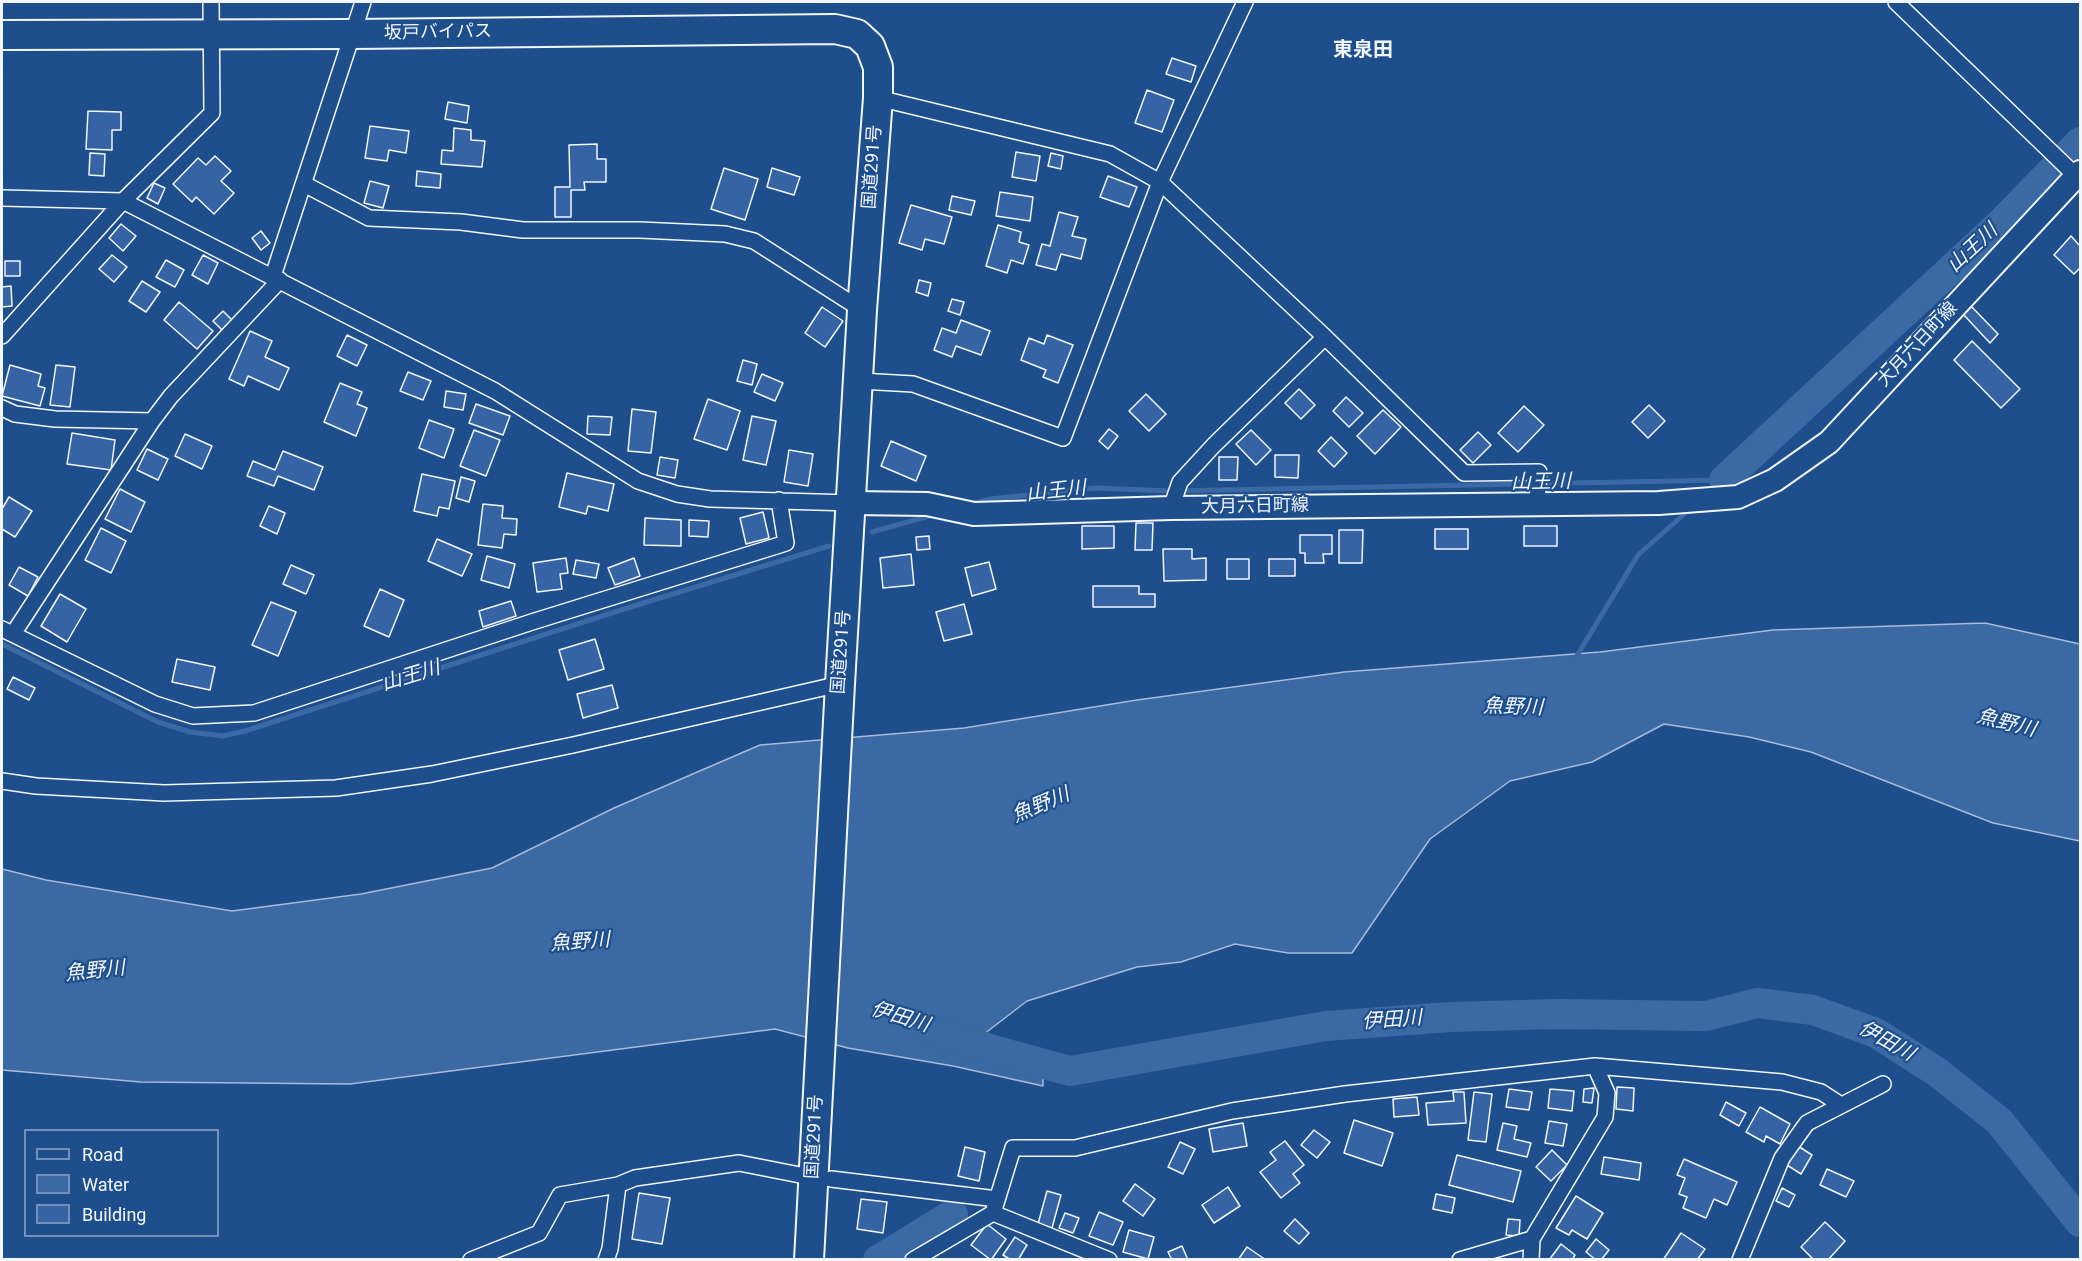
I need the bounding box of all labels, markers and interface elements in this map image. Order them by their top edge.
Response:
street label: 坂戸バイパス [384,21,492,45]
district label: 東泉田 [1333,39,1393,63]
street label: 国道291号 [859,124,887,210]
water label: 山王川 [1943,220,2003,278]
street label: 大月六日町線 [1873,298,1963,392]
water label: 山王川 [1511,470,1571,496]
water label: 山王川 [1025,477,1087,507]
street label: 大月六日町線 [1201,495,1309,519]
street label: 国道291号 [828,609,856,695]
water label: 山王川 [379,657,443,697]
water label: 魚野川 [1483,695,1543,721]
water label: 魚野川 [1974,705,2038,743]
water label: 魚野川 [1009,783,1073,829]
water label: 魚野川 [549,929,611,957]
water label: 魚野川 [64,957,126,987]
water label: 伊田川 [868,998,932,1038]
water label: 伊田川 [1361,1007,1423,1035]
water label: 伊田川 [1854,1017,1918,1067]
street label: 国道291号 [802,1094,828,1180]
legend [24,1129,219,1237]
text: Road [82,1144,123,1165]
text: Water [82,1174,129,1195]
text: Building [82,1204,146,1225]

